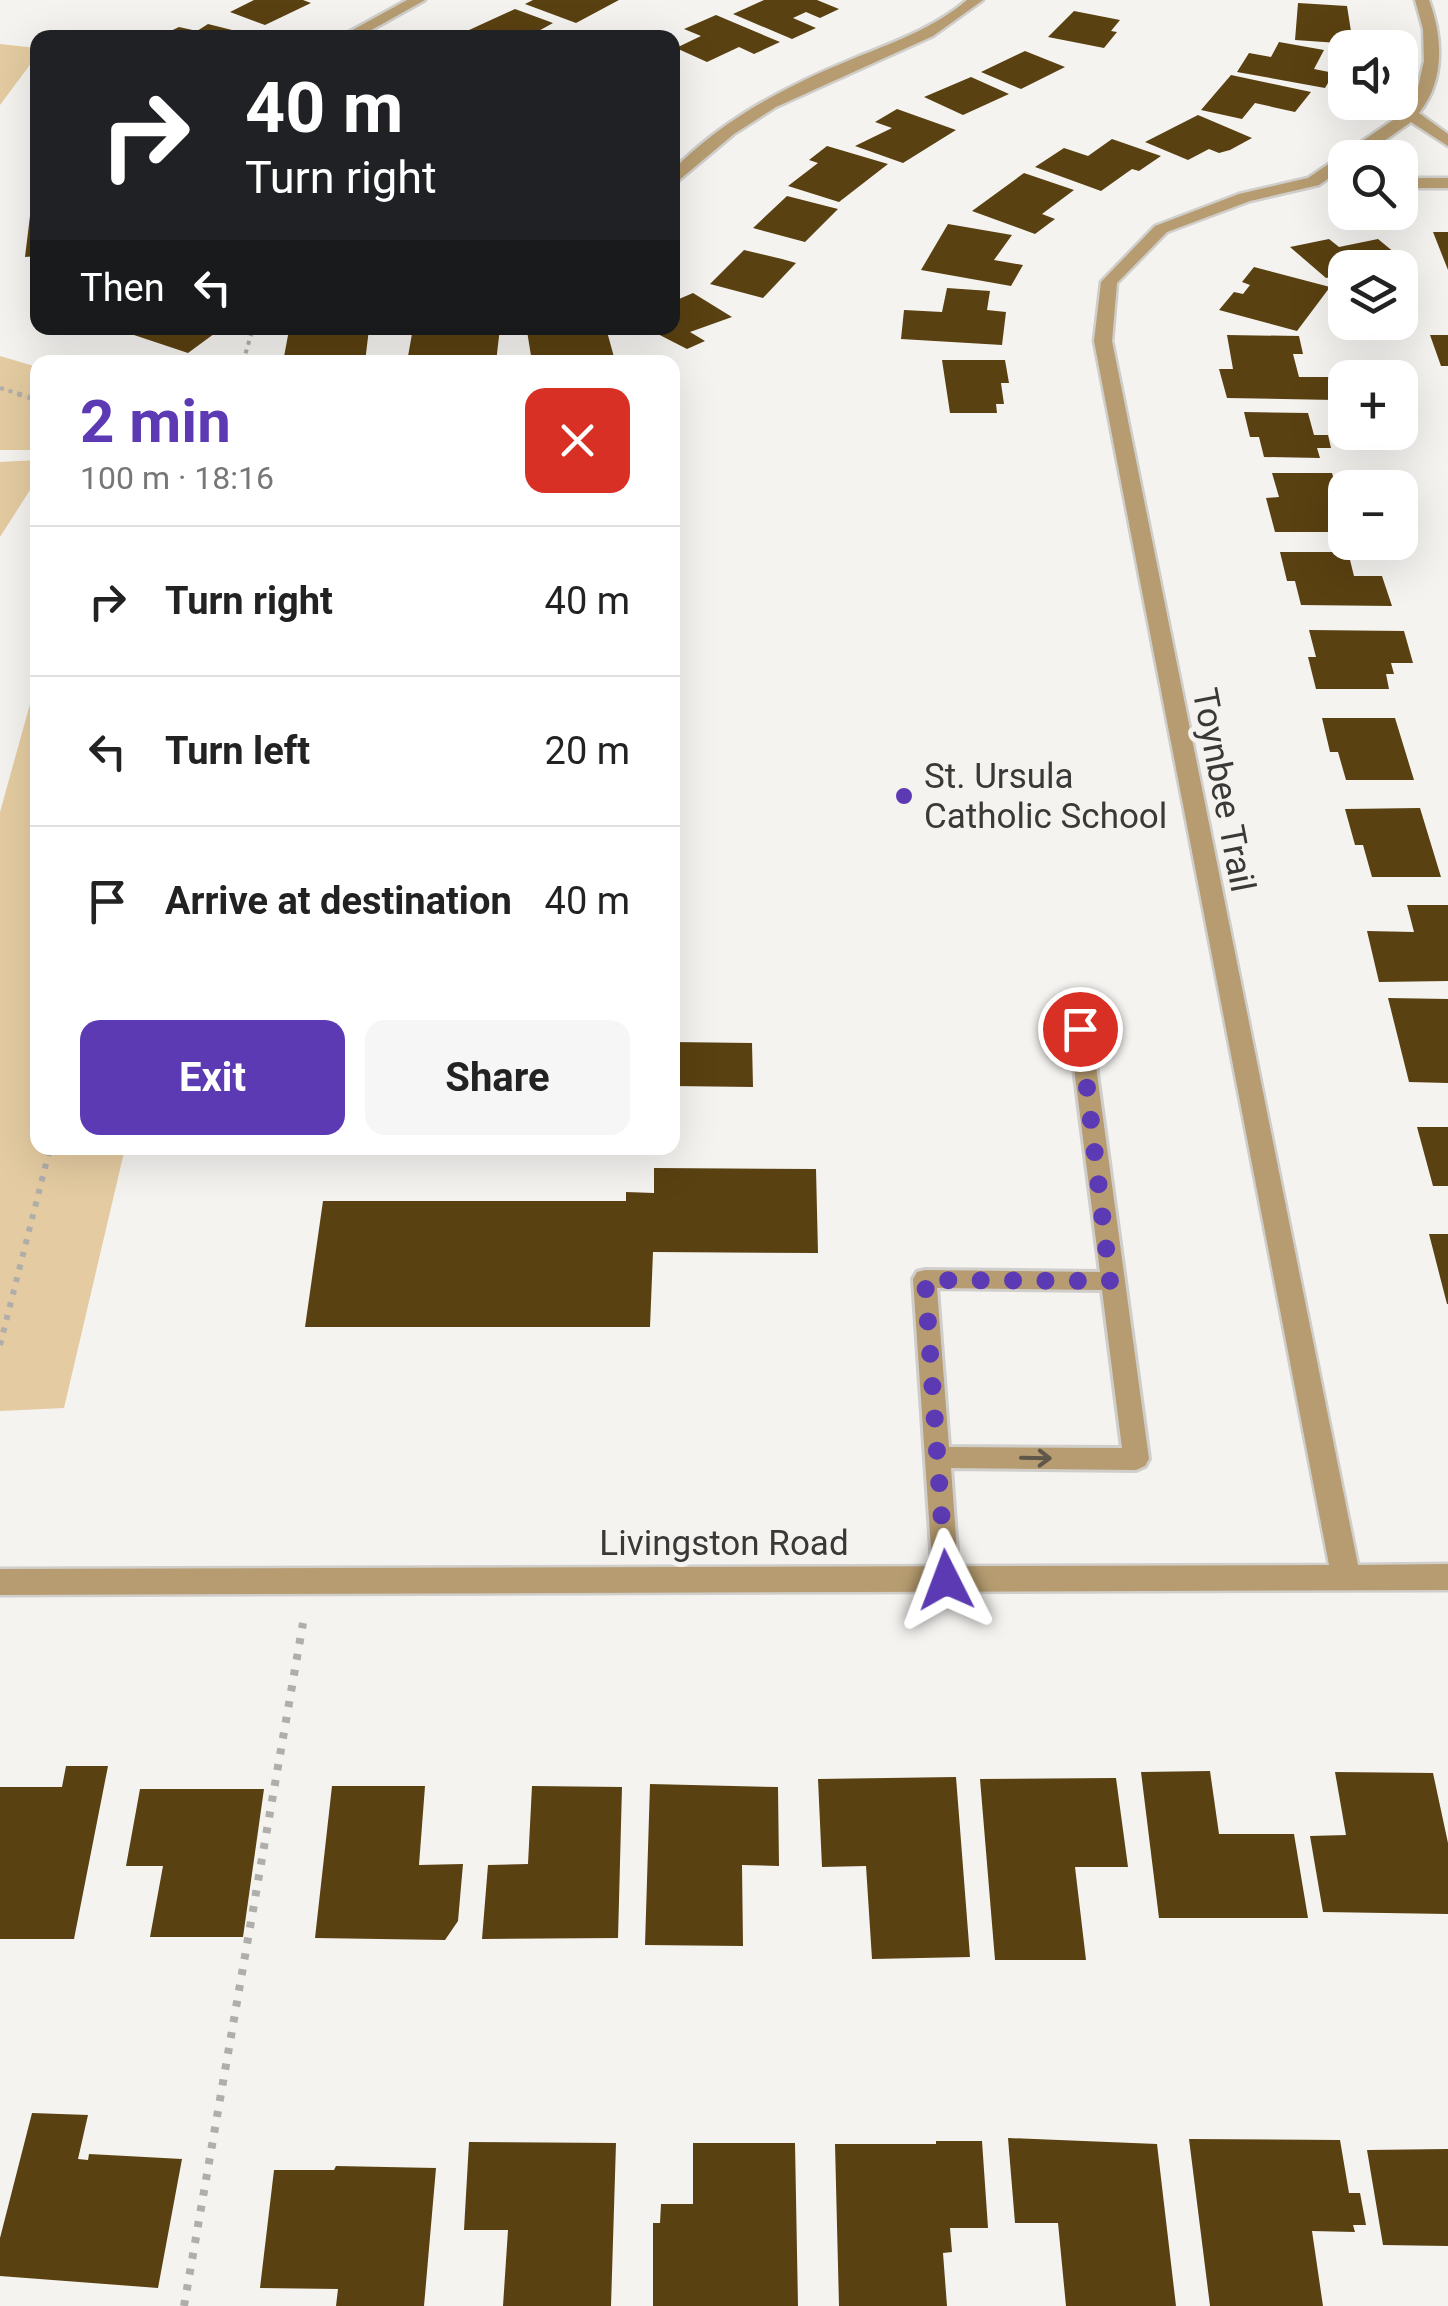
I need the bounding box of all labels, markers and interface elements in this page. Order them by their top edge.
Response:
map controls [1328,30,1418,560]
button: sound [1328,30,1418,120]
text: 40 m [245,67,403,149]
icon: right [80,70,210,200]
button: search [1328,140,1418,230]
text: Turn right [245,151,437,204]
button: layers [1328,250,1418,340]
icon: left [185,260,240,315]
text: Then [80,266,165,310]
button: + [1328,360,1418,450]
text: 2 min [80,386,231,457]
button: close [525,388,630,493]
text: 100 m · 18:16 [80,459,274,497]
button: − [1328,470,1418,560]
icon: right [80,574,135,629]
text: Turn right [165,579,333,623]
text: 40 m [545,579,630,623]
street label: Toynbee Trail [1184,685,1263,895]
icon: left [80,724,135,779]
text: Turn left [165,729,310,773]
text: 20 m [545,729,630,773]
place label: St. Ursula Catholic School [924,756,1167,837]
marker: St. Ursula Catholic School [893,785,915,807]
icon: arrive [80,874,135,929]
text: Arrive at destination [165,879,512,923]
text: 40 m [545,879,630,923]
pin [1038,987,1123,1072]
icon: arrive [1053,1002,1108,1057]
button: Exit [80,1020,345,1135]
button: Share [365,1020,630,1135]
one-way arrow [1020,1448,1052,1468]
street label: Livingston Road [599,1523,849,1564]
position arrow [894,1528,998,1632]

